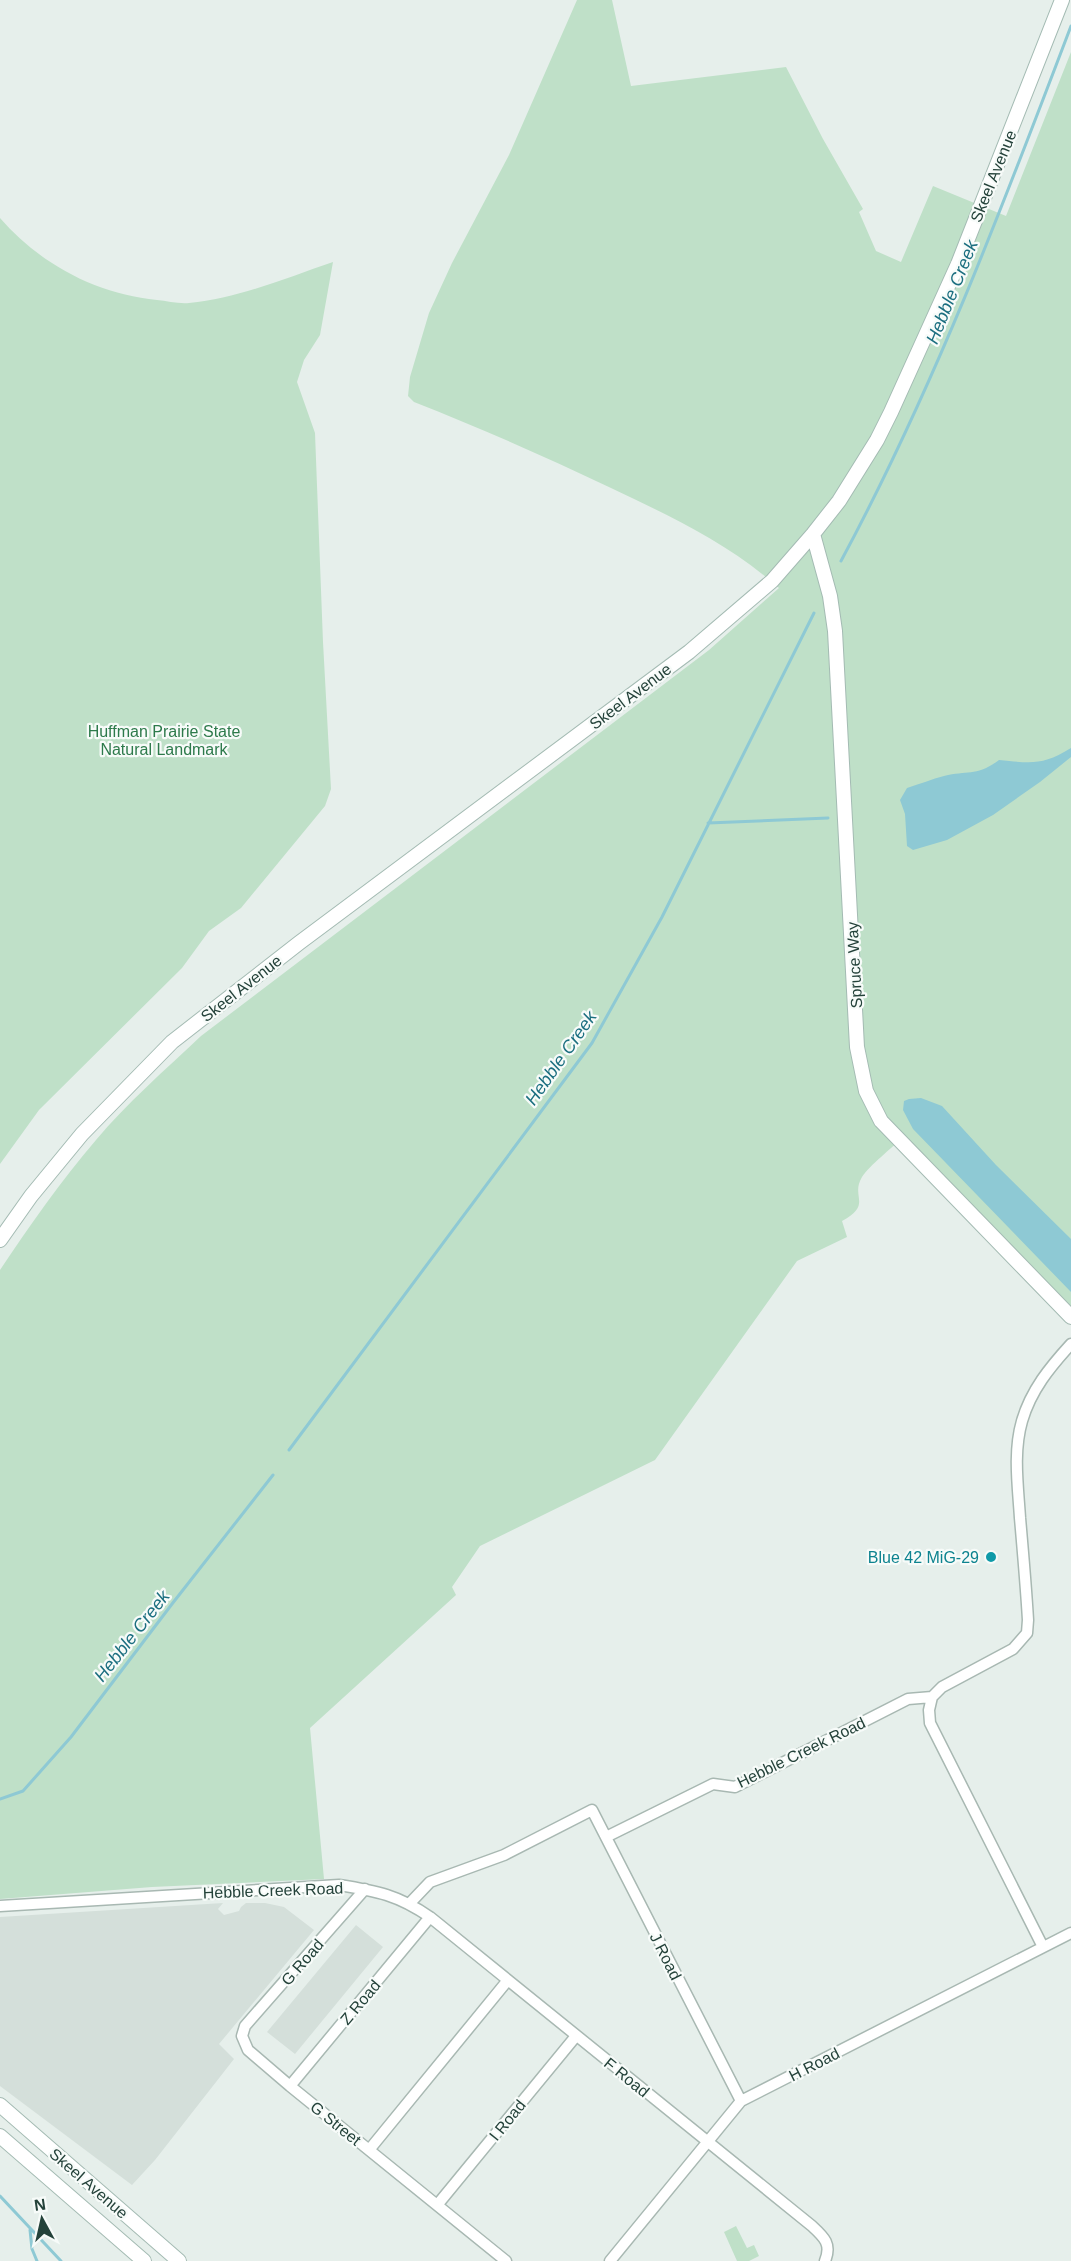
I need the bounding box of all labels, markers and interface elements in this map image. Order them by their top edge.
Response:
street label: Skeel Avenue [967,128,1020,225]
water label: Hebble Creek [922,236,982,347]
street label: Skeel Avenue [586,660,674,733]
park label: Huffman Prairie State Natural Landmark [88,723,240,758]
street label: Spruce Way [844,921,865,1009]
street label: Skeel Avenue [198,952,285,1025]
water label: Hebble Creek [521,1006,601,1109]
place label: Blue 42 MiG-29 [868,1549,979,1566]
marker: Blue 42 MiG-29 [984,1550,998,1564]
water label: Hebble Creek [90,1586,174,1686]
street label: Hebble Creek Road [734,1714,868,1791]
street label: Hebble Creek Road [202,1880,344,1901]
street label: J Road [646,1930,685,1983]
street label: G Road [278,1936,327,1989]
street label: Z Road [337,1977,384,2028]
street label: H Road [786,2045,842,2084]
street label: F Road [601,2054,652,2101]
street label: I Road [486,2097,529,2144]
street label: G Street [307,2098,365,2149]
street label: Skeel Avenue [46,2145,131,2222]
north arrow [12,2189,72,2249]
text: N [33,2195,47,2214]

